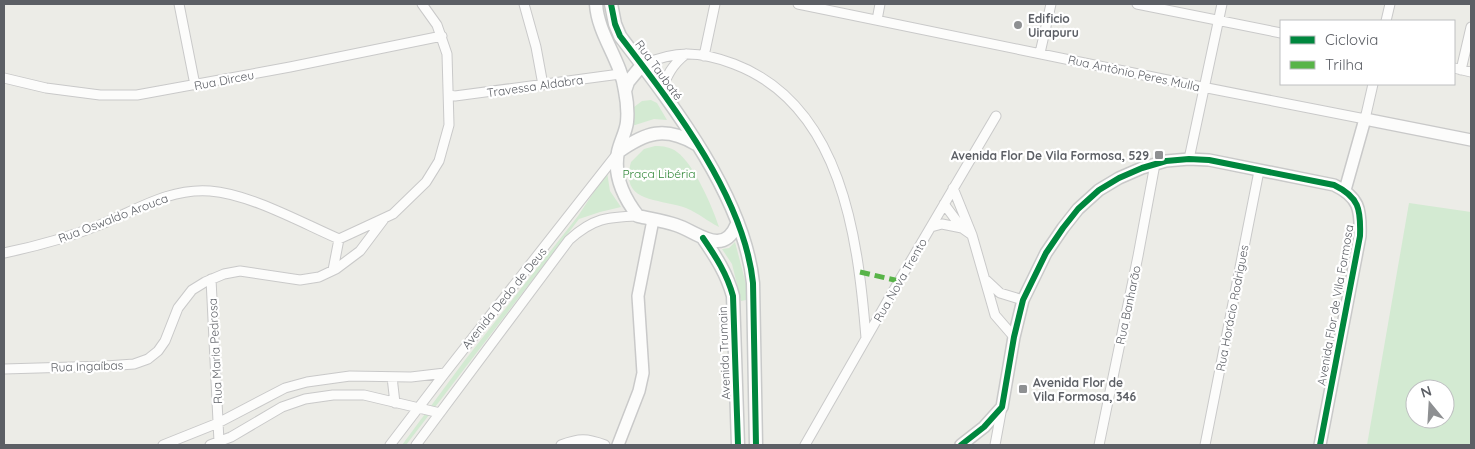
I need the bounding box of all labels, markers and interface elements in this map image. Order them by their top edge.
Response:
place label: Edificio Uirapuru [1028,11,1079,40]
marker: Edificio Uirapuru [1012,19,1024,31]
legend [1280,20,1455,85]
text: Ciclovia [1325,30,1378,49]
street label: Rua Taubaté [632,37,686,103]
street label: Rua Antônio Peres Mulla [1067,52,1201,94]
text: Trilha [1325,55,1363,74]
street label: Rua Dirceu [193,67,255,93]
street label: Travessa Aldabra [486,72,584,100]
place label: Avenida Flor De Vila Formosa, 529 [951,148,1149,163]
marker: Avenida Flor De Vila Formosa, 529 [1153,149,1165,161]
park label: Praça Libéria [622,166,696,181]
street label: Rua Oswaldo Arouca [56,190,170,246]
street label: Avenida Flor de Vila Formosa [1313,223,1357,387]
street label: Rua Nova Trento [870,236,930,324]
street label: Rua Horácio Rodrigues [1212,243,1252,373]
street label: Avenida Dedo de Deus [458,244,550,352]
street label: Rua Banharão [1112,264,1144,346]
street label: Rua Maria Pedrosa [205,298,225,404]
street label: Avenida Trumain [715,306,733,400]
street label: Rua Ingaíbas [50,357,124,375]
place label: Avenida Flor de Vila Formosa, 346 [1033,375,1136,404]
north arrow [1405,379,1455,429]
text: N [1418,381,1434,402]
marker: Avenida Flor de Vila Formosa, 346 [1017,383,1029,395]

